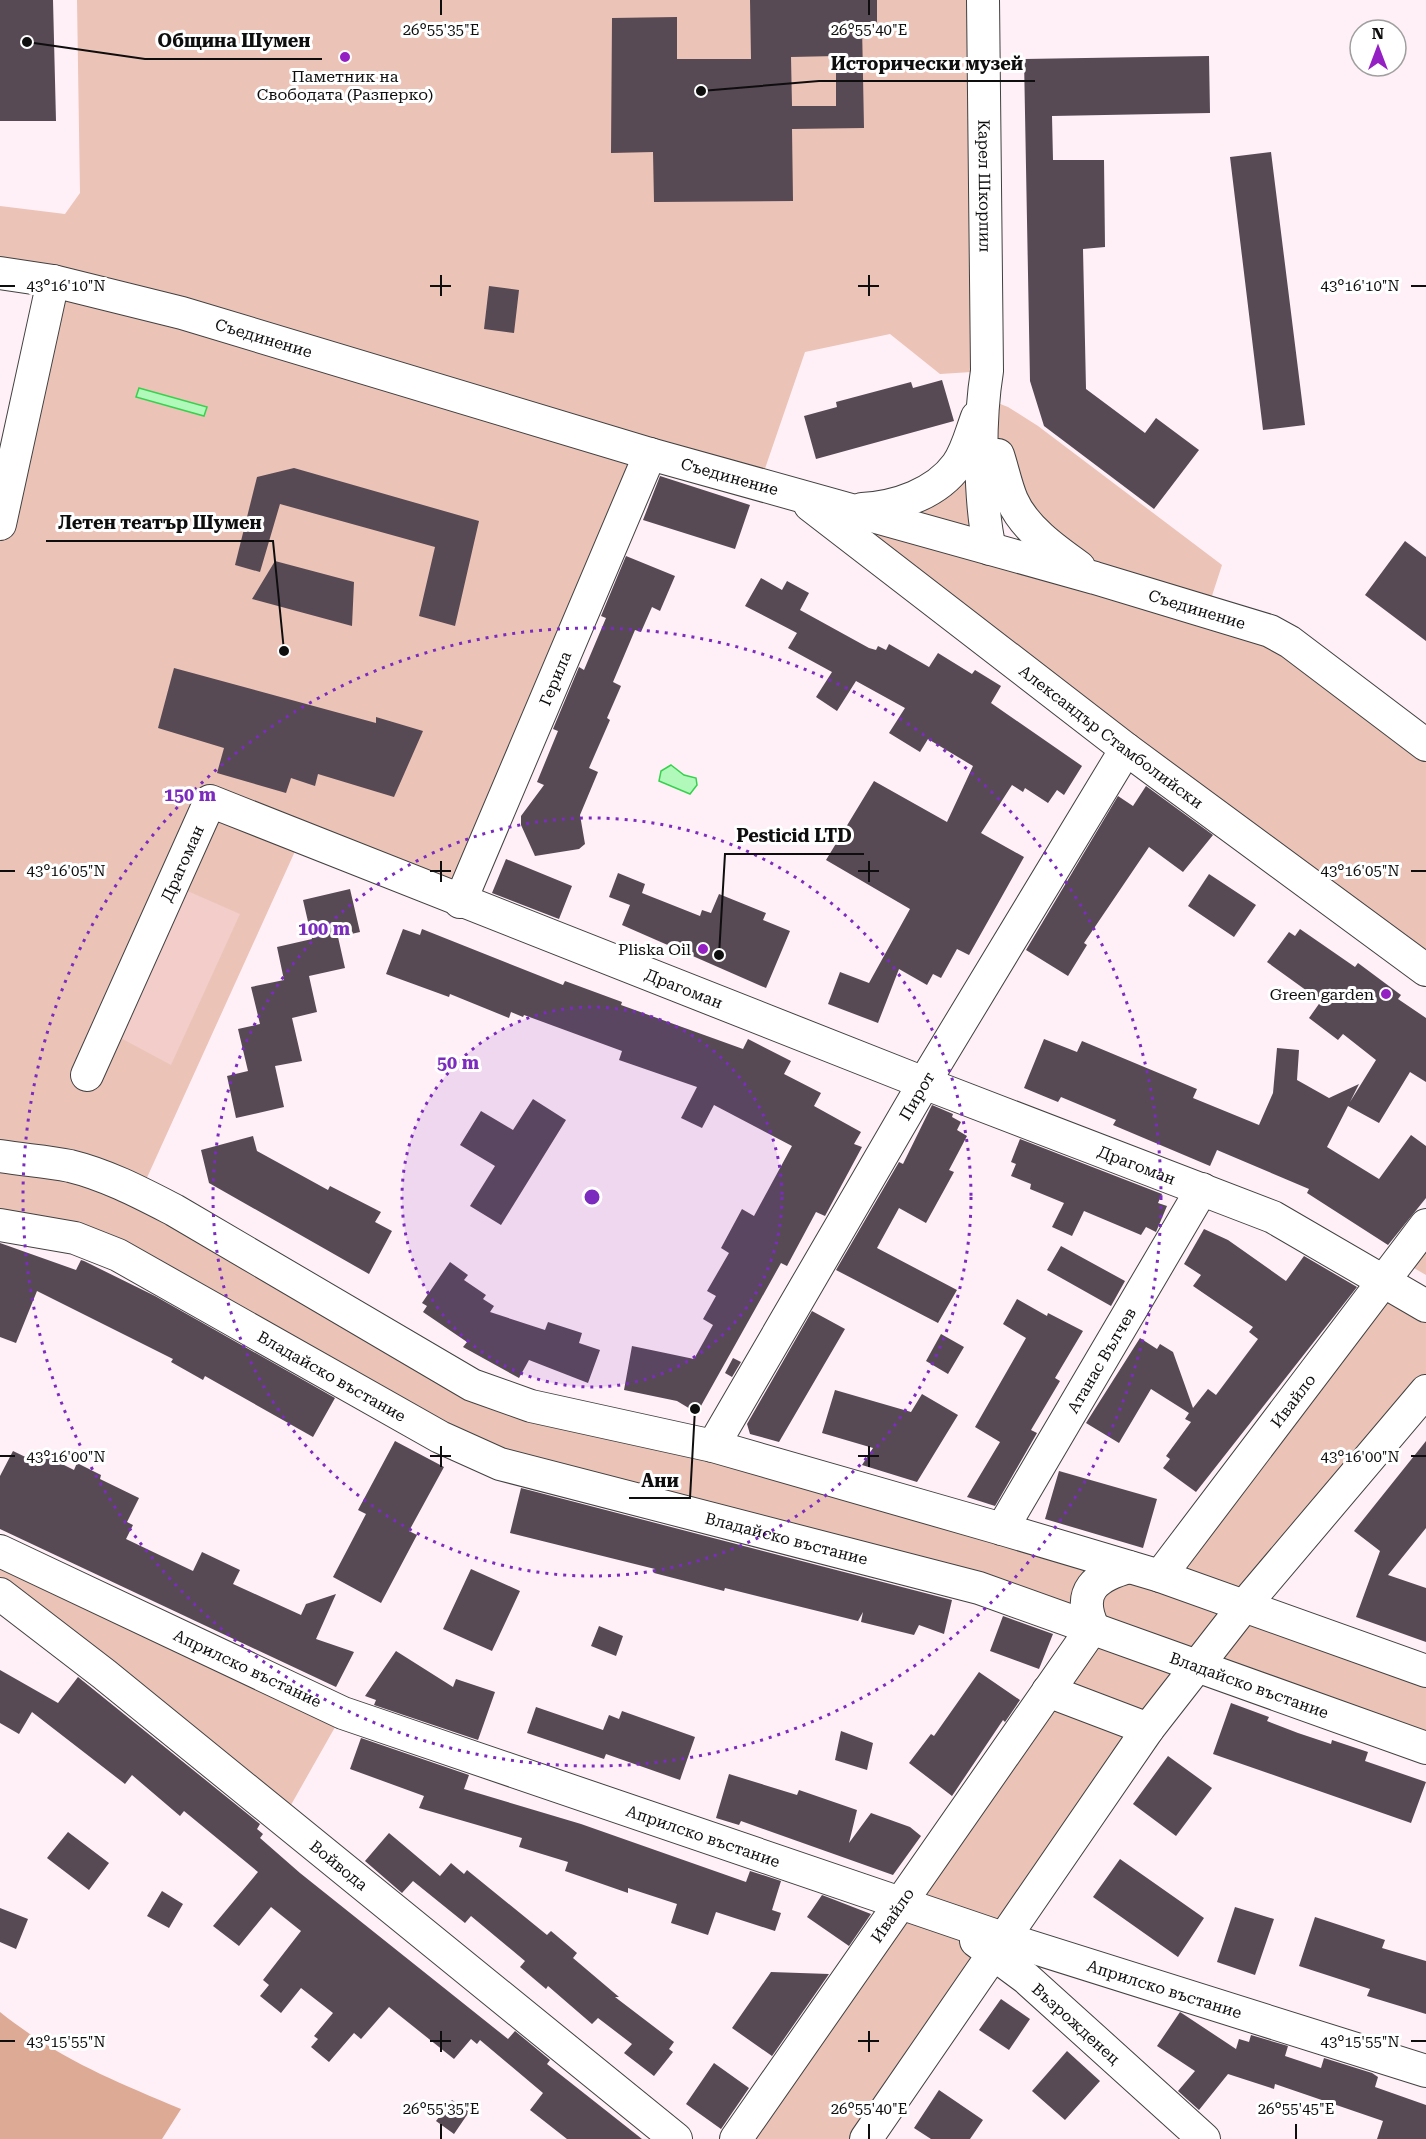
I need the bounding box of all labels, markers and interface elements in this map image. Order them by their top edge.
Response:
north arrow [1348,18,1408,78]
text: 26°55'35"E [403,21,479,39]
text: 26°55'40"E [831,21,907,39]
callout: Община Шумен [145,23,322,59]
text: N [1372,24,1384,43]
text: Община Шумен [158,30,310,51]
callout: Исторически музей [819,45,1035,81]
marker: Паметник на Свободата (Разперко) [338,50,352,64]
text: Исторически музей [831,53,1023,74]
place label: Паметник на Свободата (Разперко) [257,67,433,104]
street label: Карел Шкорпил [975,119,995,253]
text: 43°16'10"N [26,277,106,295]
text: 43°16'10"N [1320,277,1400,295]
street label: Съединение [213,314,315,361]
street label: Съединение [679,454,781,499]
callout: Летен театър Шумен [46,505,273,541]
text: Летен театър Шумен [58,512,262,533]
street label: Съединение [1146,585,1248,633]
street label: Герила [535,648,575,708]
street label: Александър Стамболийски [1016,661,1207,812]
text: 150 m [164,784,217,805]
callout: Pesticid LTD [725,818,864,854]
street label: Драгоман [157,822,207,905]
text: Pesticid LTD [736,825,852,846]
text: 43°16'05"N [26,862,106,880]
text: 43°16'05"N [1320,862,1400,880]
text: 100 m [298,918,351,939]
place label: Pliska Oil [618,940,691,959]
marker: Pliska Oil [696,942,710,956]
street label: Драгоман [643,964,726,1012]
place label: Green garden [1270,985,1374,1004]
marker: Green garden [1379,987,1393,1001]
text: 50 m [437,1052,480,1073]
street label: Пирот [895,1068,938,1124]
street label: Драгоман [1095,1141,1178,1188]
centre of rings [582,1187,602,1207]
street label: Атанас Вълчев [1063,1304,1140,1416]
street label: Владайско въстание [254,1326,410,1425]
street label: Ивайло [1267,1370,1319,1431]
text: 43°16'00"N [26,1448,106,1466]
text: 43°16'00"N [1320,1448,1400,1466]
callout: Ани [629,1462,690,1498]
text: Ани [641,1470,679,1491]
street label: Владайско въстание [703,1508,870,1568]
street label: Априлско въстание [171,1625,325,1711]
street label: Владайско въстание [1167,1648,1332,1722]
street label: Априлско въстание [624,1801,783,1871]
street label: Войвода [306,1836,372,1894]
street label: Ивайло [867,1884,918,1946]
street label: Априлско въстание [1085,1956,1244,2022]
street label: Възрожденец [1028,1979,1124,2068]
text: 43°15'55"N [26,2033,106,2051]
text: 43°15'55"N [1320,2033,1400,2051]
text: 26°55'35"E [403,2100,479,2118]
text: 26°55'40"E [831,2100,907,2118]
text: 26°55'45"E [1258,2100,1334,2118]

